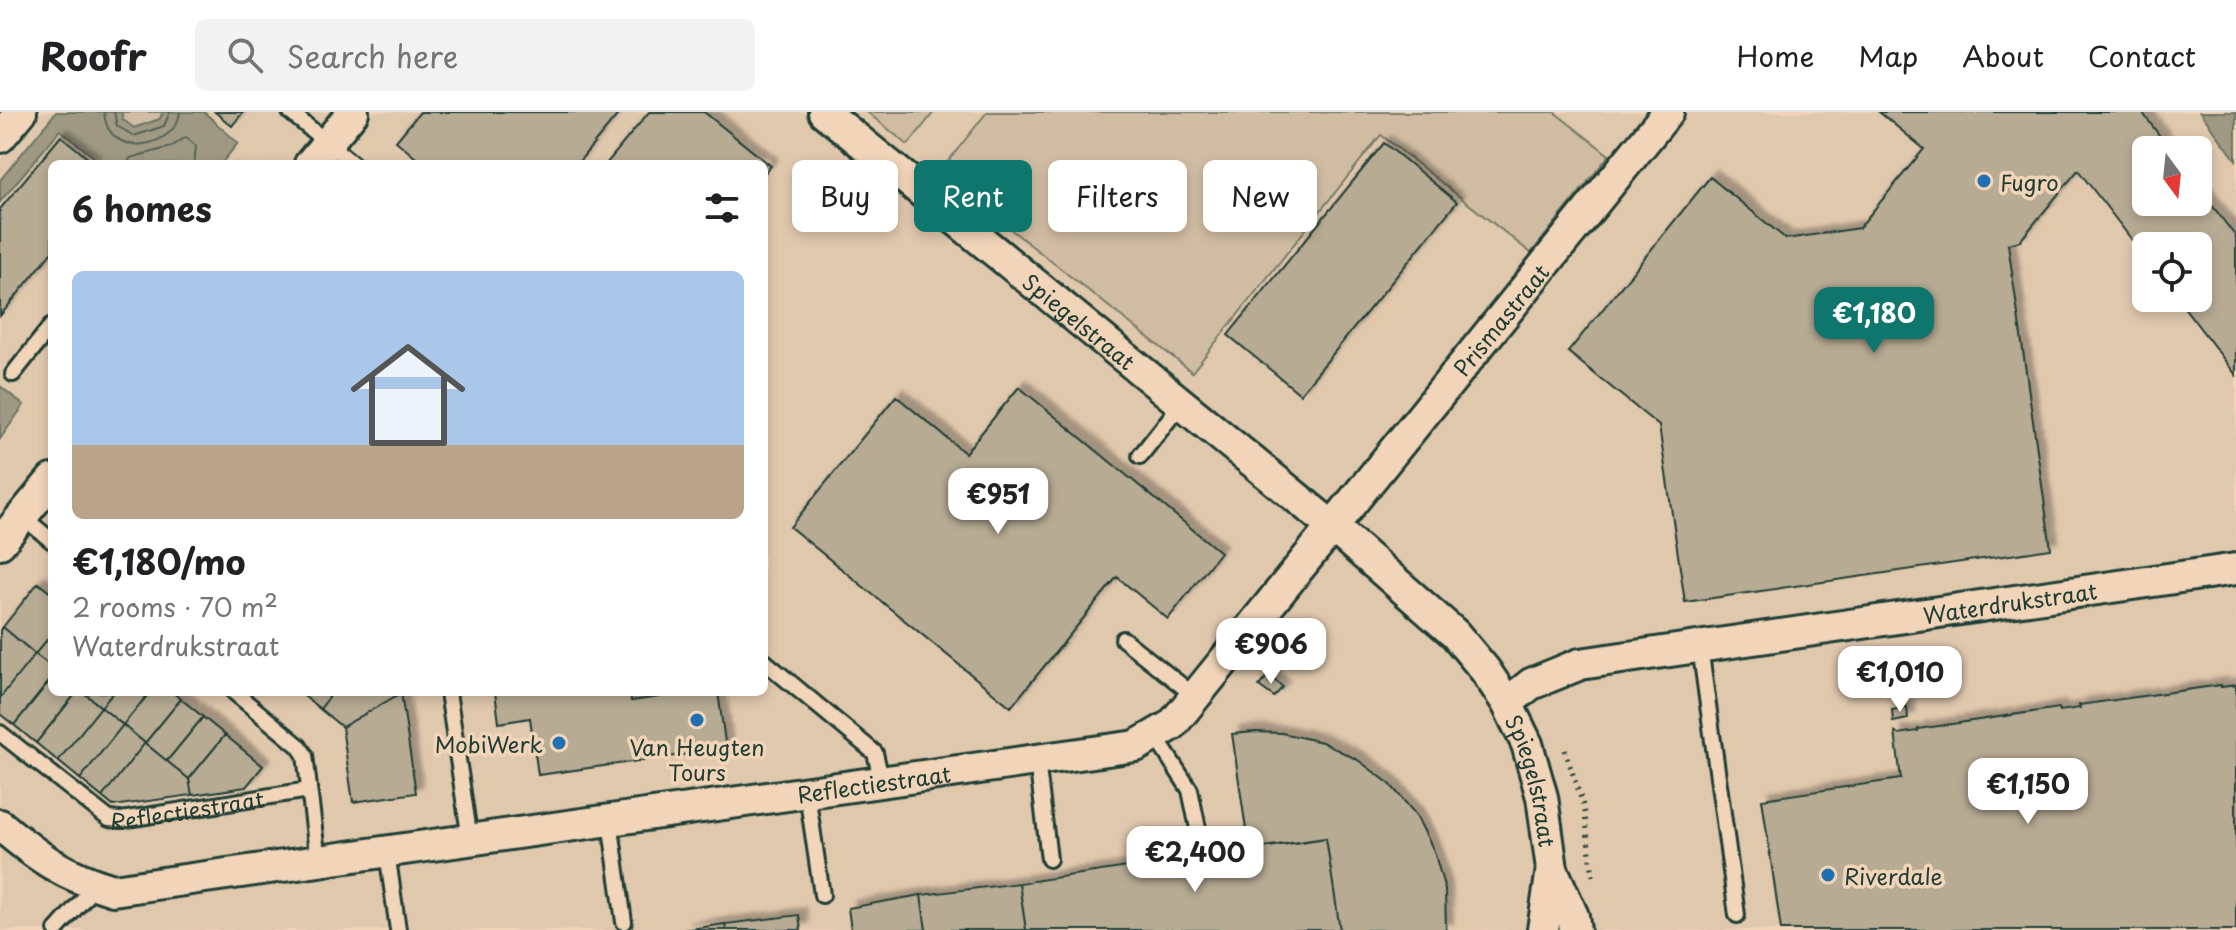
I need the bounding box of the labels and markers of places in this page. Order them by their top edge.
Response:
place label: Fugro [2000,165,2059,198]
marker: Fugro [1975,172,1993,190]
pin: €1,180 [1809,287,1939,355]
pin: €951 [951,468,1045,536]
pin: €906 [1224,618,1318,686]
pin: €1,010 [1835,646,1965,714]
marker: Van Heugten Tours [688,711,706,729]
place label: MobiWerk [435,727,543,760]
place label: Van Heugten Tours [630,730,764,788]
marker: MobiWerk [550,734,568,752]
pin: €1,150 [1963,758,2093,826]
pin: €2,400 [1130,826,1260,894]
place label: Riverdale [1844,859,1943,892]
marker: Riverdale [1819,866,1837,884]

